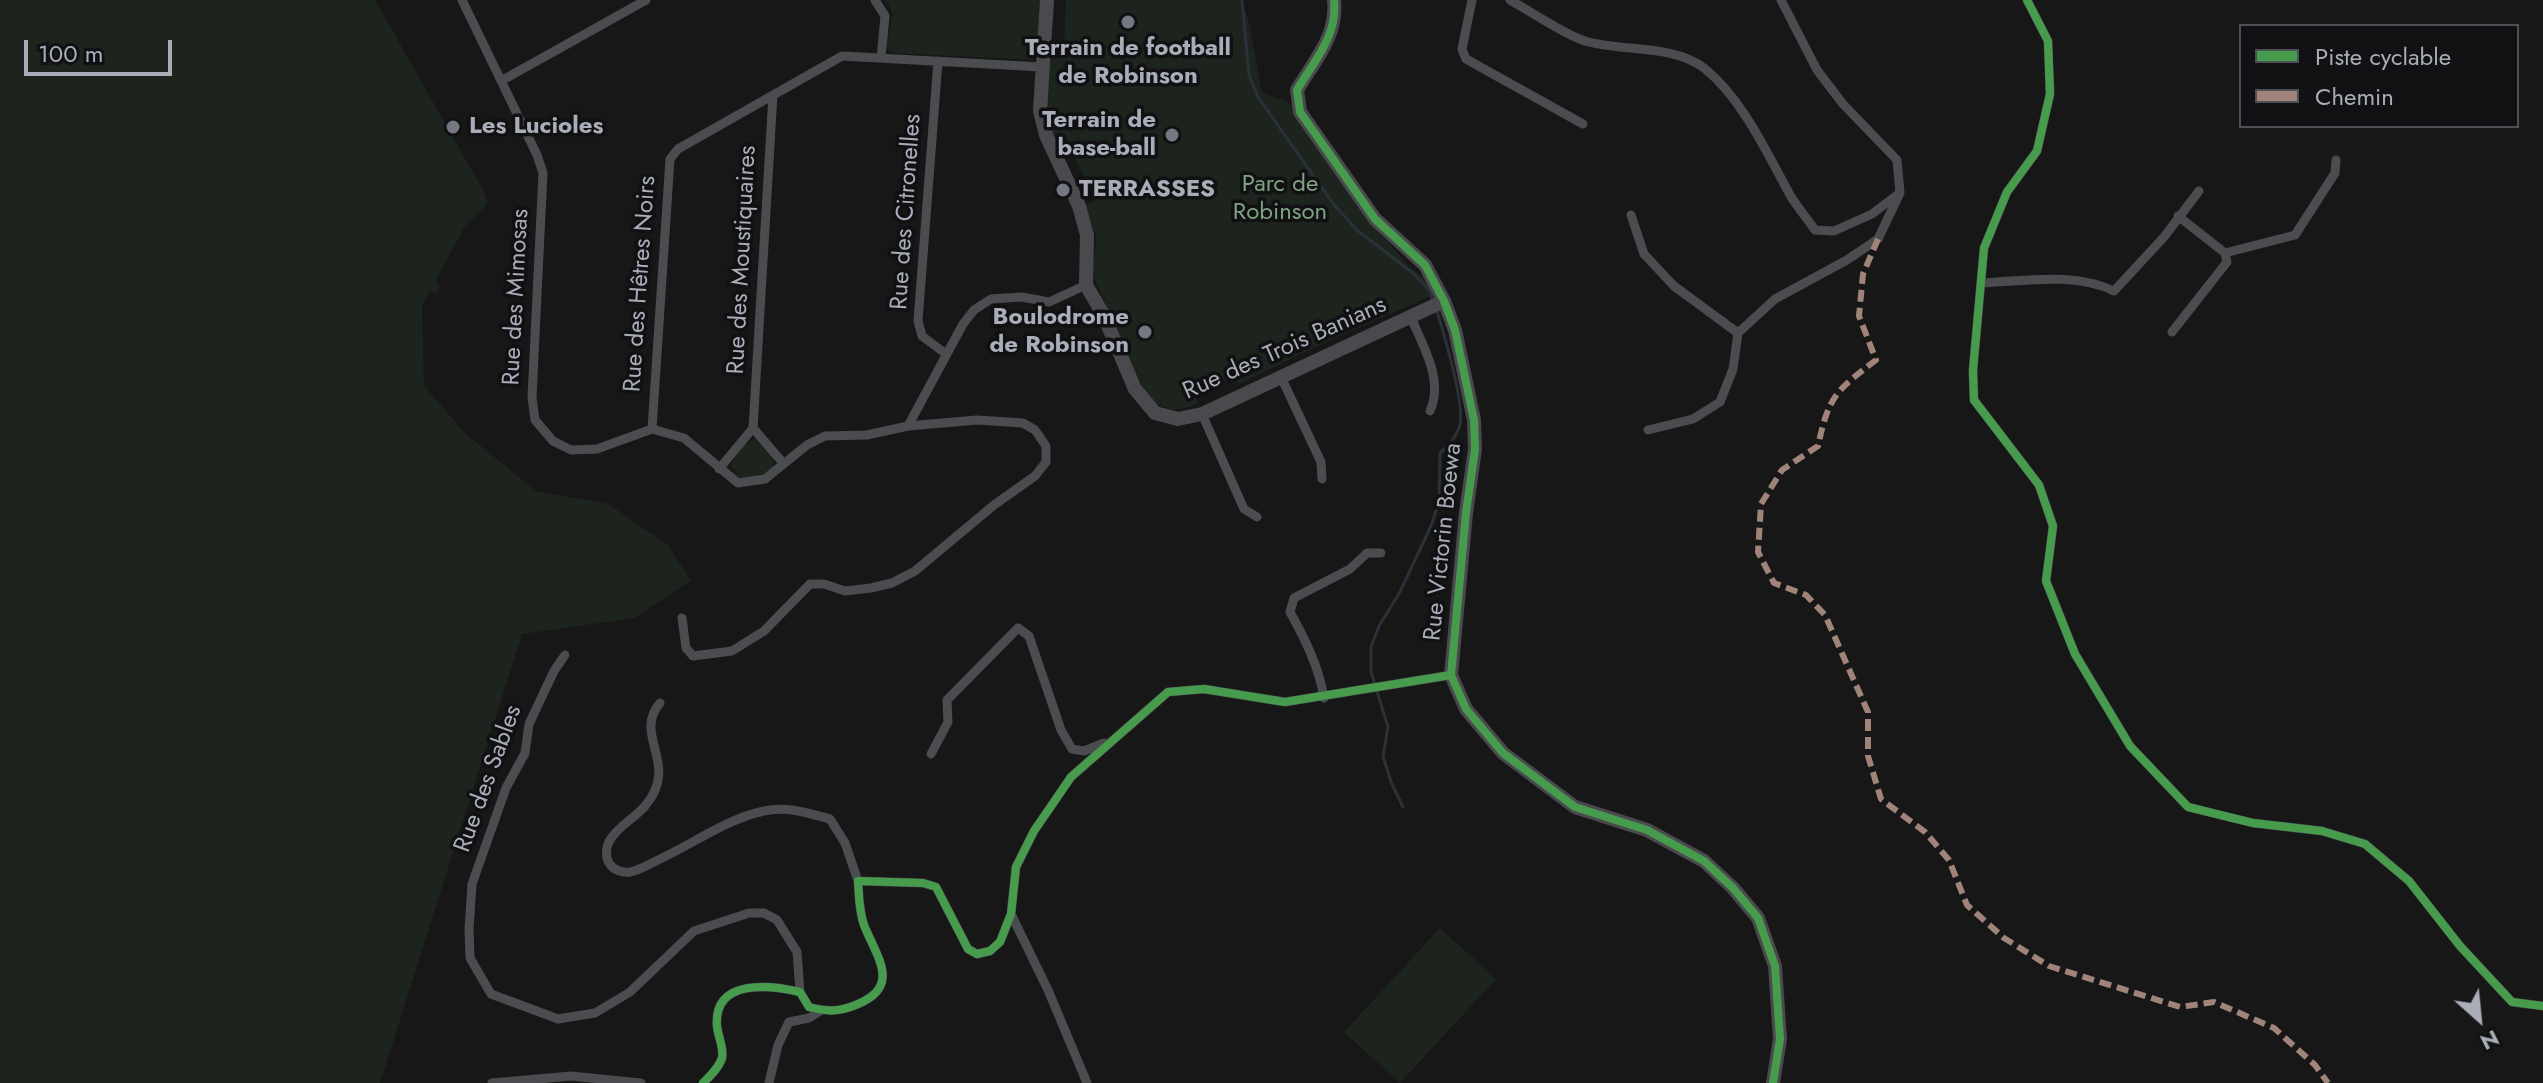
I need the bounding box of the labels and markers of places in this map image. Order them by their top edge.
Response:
marker: Terrain de football de Robinson [1119,13,1137,31]
place label: Terrain de football de Robinson [1025,35,1231,91]
place label: Terrain de base-ball [1042,107,1156,163]
place label: Les Lucioles [469,113,603,141]
marker: Les Lucioles [444,118,462,136]
marker: Terrain de base-ball [1163,126,1181,144]
place label: TERRASSES [1079,176,1215,204]
marker: TERRASSES [1054,181,1072,199]
place label: Boulodrome de Robinson [989,304,1129,360]
marker: Boulodrome de Robinson [1136,323,1154,341]

